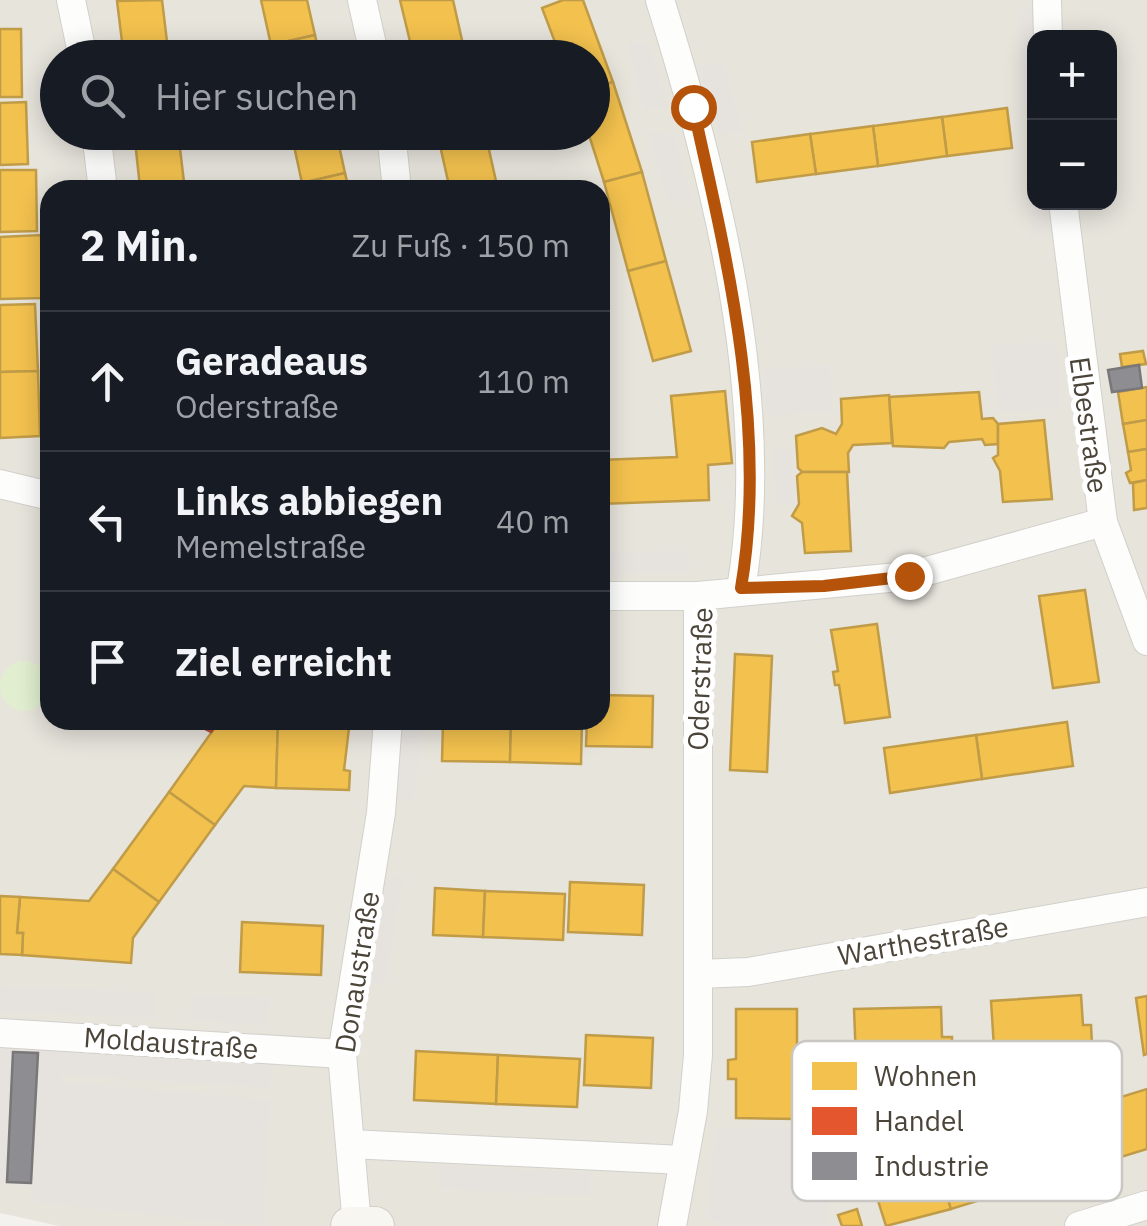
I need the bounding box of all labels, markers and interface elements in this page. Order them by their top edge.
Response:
map controls [1027,30,1117,210]
button: + [1027,30,1117,120]
search box [40,40,610,150]
icon: search [75,68,130,123]
text: Hier suchen [155,71,358,120]
route start [671,85,717,131]
button: − [1027,120,1117,210]
text: 2 Min. [80,218,200,273]
text: Zu Fuß · 150 m [352,224,570,266]
text: Geradeaus [175,336,368,385]
icon: ahead [80,354,135,409]
street label: Elbestraße [1062,354,1117,495]
text: 110 m [477,360,570,402]
text: Oderstraße [175,385,339,427]
text: Links abbiegen [175,476,443,525]
icon: left [80,494,135,549]
text: 40 m [496,500,570,542]
text: Memelstraße [175,525,366,567]
route end [887,554,933,600]
street label: Oderstraße [679,607,720,751]
icon: arrive [80,634,135,689]
text: Ziel erreicht [175,637,392,686]
street label: Donaustraße [325,889,388,1055]
street label: Warthestraße [835,907,1011,974]
street label: Moldaustraße [83,1018,260,1067]
legend [792,1041,1122,1201]
text: Wohnen [874,1057,977,1094]
text: Handel [874,1102,964,1139]
text: Industrie [874,1147,989,1184]

